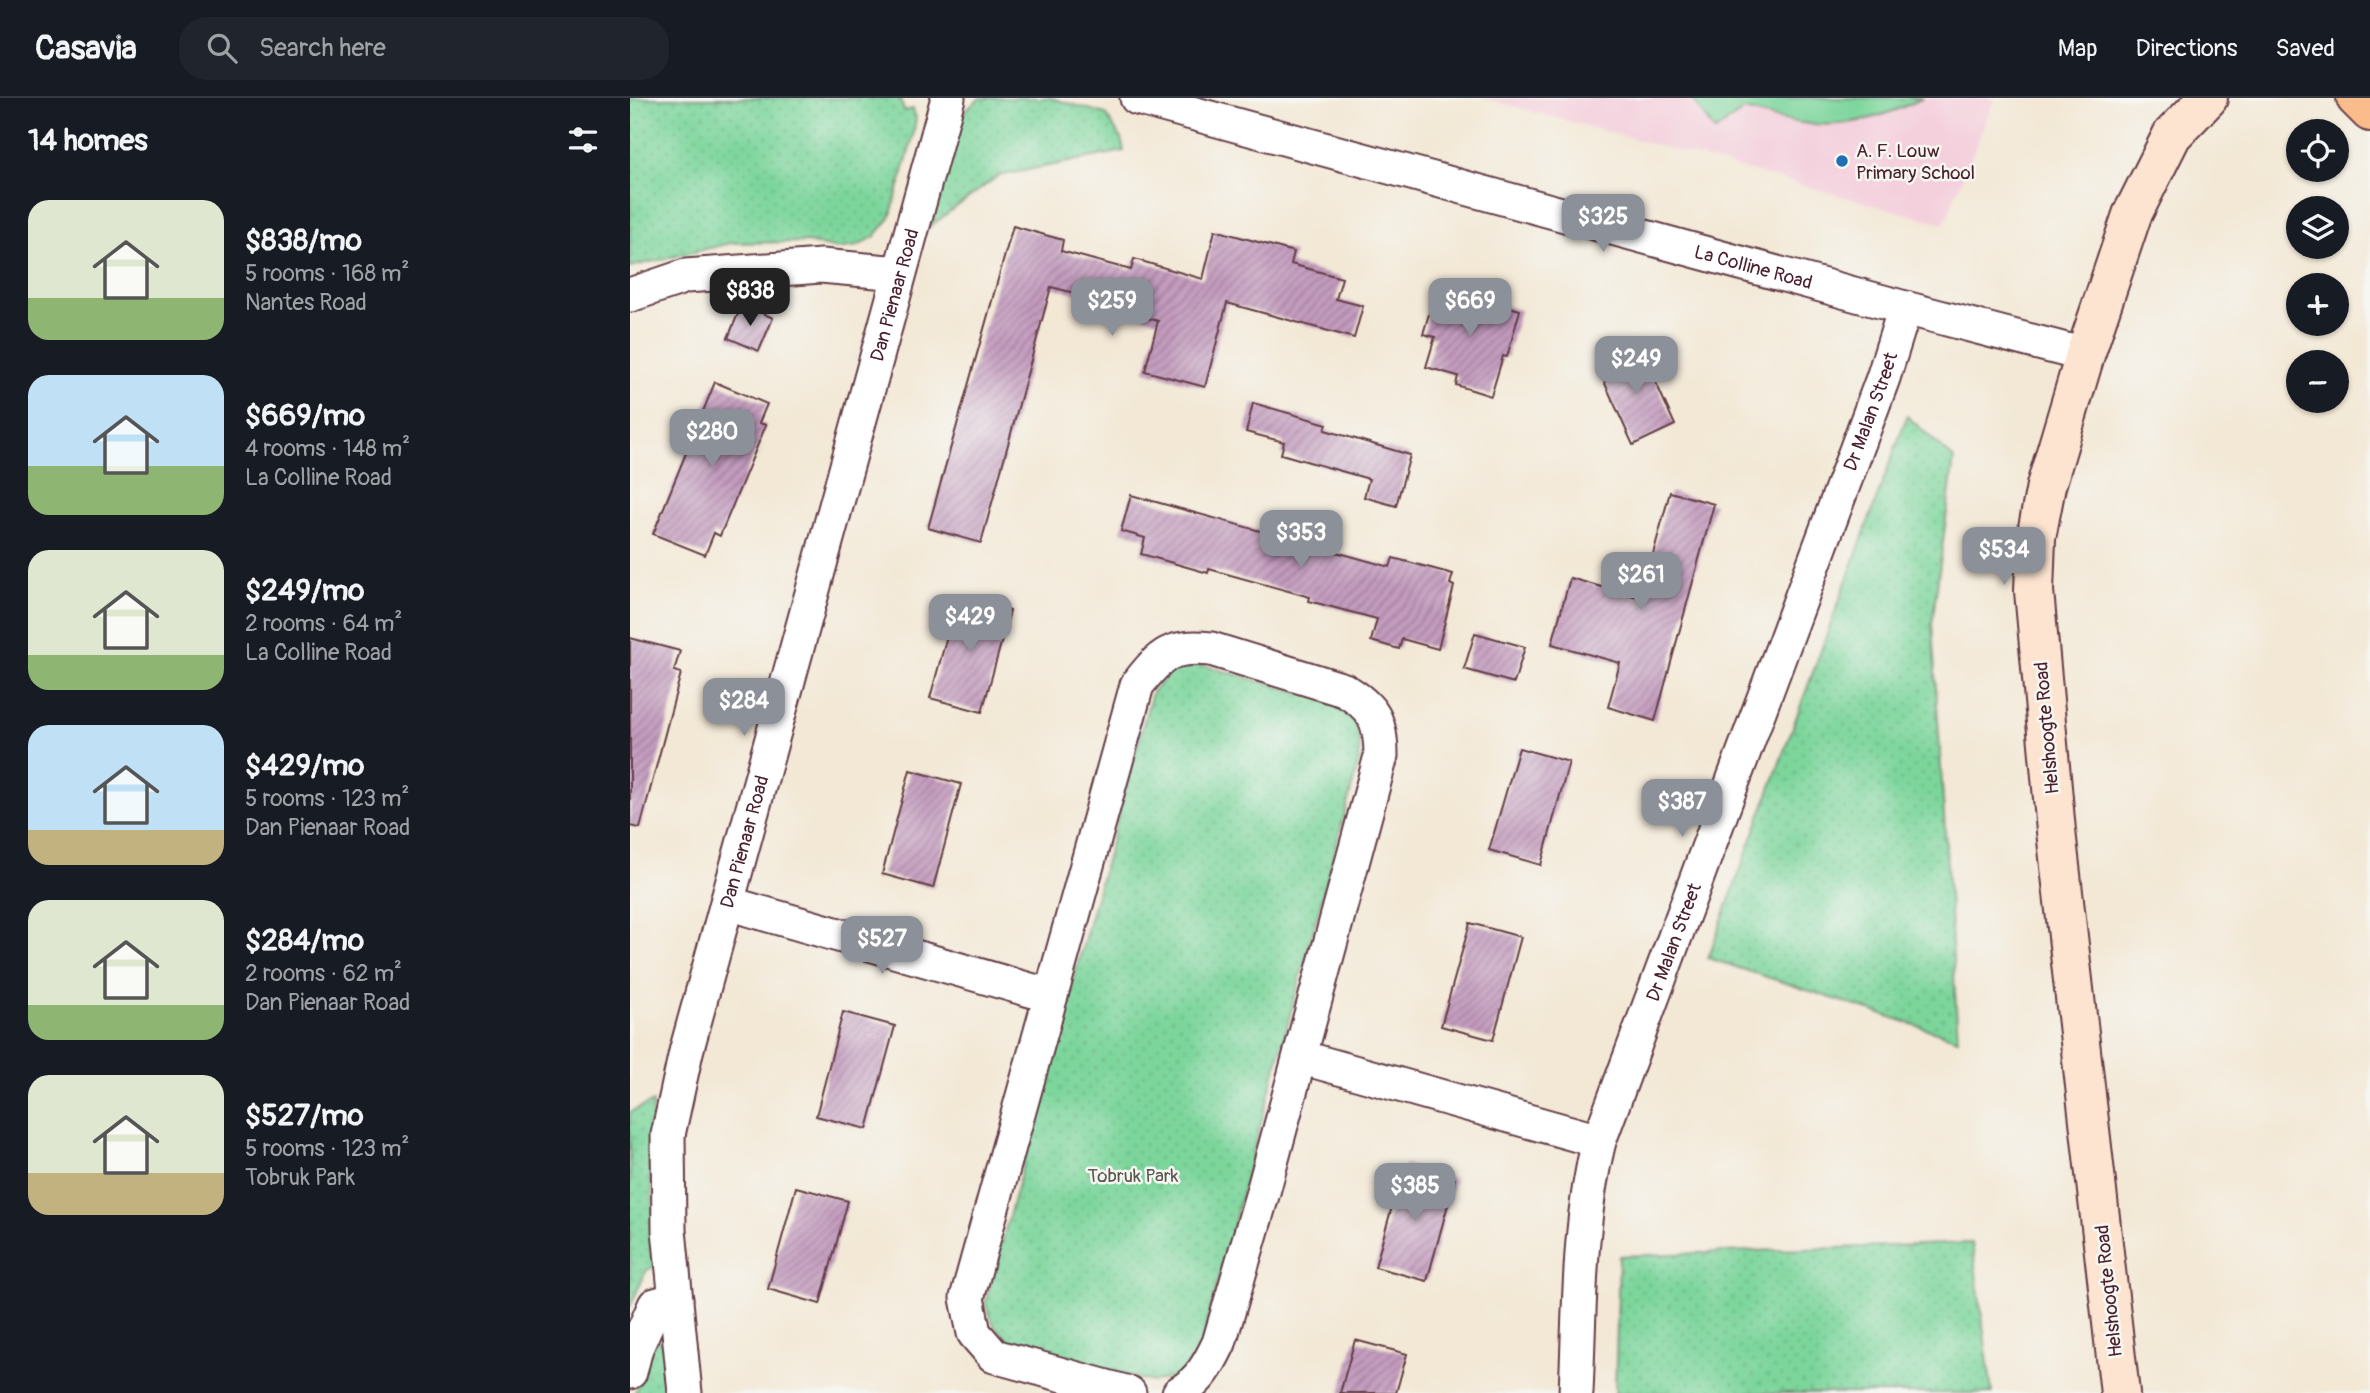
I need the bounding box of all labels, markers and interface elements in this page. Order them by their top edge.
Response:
search box [179,17,669,80]
text: Casavia [35,28,137,69]
icon: search [203,29,241,67]
text: Search here [259,32,386,64]
text: Map [2058,34,2098,63]
text: Directions [2136,34,2237,63]
text: Saved [2275,34,2335,63]
map controls [2286,119,2349,413]
button: locate [2286,119,2349,182]
icon: filters [564,121,602,159]
text: 14 homes [28,122,148,159]
place label: A. F. Louw Primary School [1856,139,1975,185]
marker: A. F. Louw Primary School [1834,153,1850,169]
pin: $325 [1562,194,1644,254]
button: layers [2286,196,2349,259]
text: $325 [1578,202,1628,231]
text: $838/mo [245,222,362,259]
street label: Dan Pienaar Road [865,226,925,364]
icon: home [84,228,168,312]
street label: La Colline Road [1691,240,1815,295]
text: 5 rooms · 168 m² [245,259,409,288]
pin: $838 [709,268,791,328]
button: + [2286,273,2349,336]
text: $838 [726,276,774,305]
pin: $259 [1071,278,1153,338]
pin: $669 [1429,278,1511,338]
text: $259 [1087,286,1137,315]
text: $669 [1444,286,1496,315]
text: Nantes Road [245,288,367,317]
pin: $249 [1595,336,1677,396]
text: $249 [1611,344,1661,373]
street label: Dr Malan Street [1839,349,1903,474]
button: − [2286,350,2349,413]
text: $669/mo [245,397,365,434]
icon: home [84,403,168,487]
pin: $280 [671,410,753,469]
text: $280 [686,417,738,446]
text: 4 rooms · 148 m² [245,434,410,463]
text: La Colline Road [245,463,392,492]
pin: $353 [1260,510,1342,570]
text: $353 [1276,518,1326,547]
pin: $534 [1963,528,2045,587]
text: $534 [1978,535,2030,564]
pin: $261 [1600,552,1682,612]
text: $261 [1617,560,1665,589]
text: $249/mo [245,572,364,609]
icon: home [84,578,168,662]
pin: $429 [929,594,1011,654]
text: $429 [945,602,995,631]
text: 2 rooms · 64 m² [245,609,402,638]
text: La Colline Road [245,638,392,667]
street label: Helshoogte Road [2029,661,2065,795]
pin: $284 [703,678,785,738]
text: $284 [719,686,769,715]
text: $429/mo [245,747,364,784]
icon: home [84,753,168,837]
street label: Dan Pienaar Road [715,773,774,911]
pin: $387 [1641,780,1723,839]
text: 5 rooms · 123 m² [245,784,409,813]
text: $387 [1657,787,1707,816]
text: Dan Pienaar Road [245,813,410,842]
street label: Dr Malan Street [1641,879,1707,1005]
pin: $527 [841,916,923,976]
text: $284/mo [245,922,364,959]
text: $527 [857,924,907,953]
icon: home [84,928,168,1012]
text: 2 rooms · 62 m² [245,959,402,988]
text: Dan Pienaar Road [245,988,410,1017]
text: $527/mo [245,1097,364,1134]
icon: home [84,1103,168,1187]
text: 5 rooms · 123 m² [245,1134,409,1163]
text: Tobruk Park [245,1163,355,1192]
park label: Tobruk Park [1088,1164,1179,1188]
pin: $385 [1374,1164,1456,1223]
text: $385 [1390,1171,1440,1200]
street label: Helshoogte Road [2090,1223,2128,1358]

